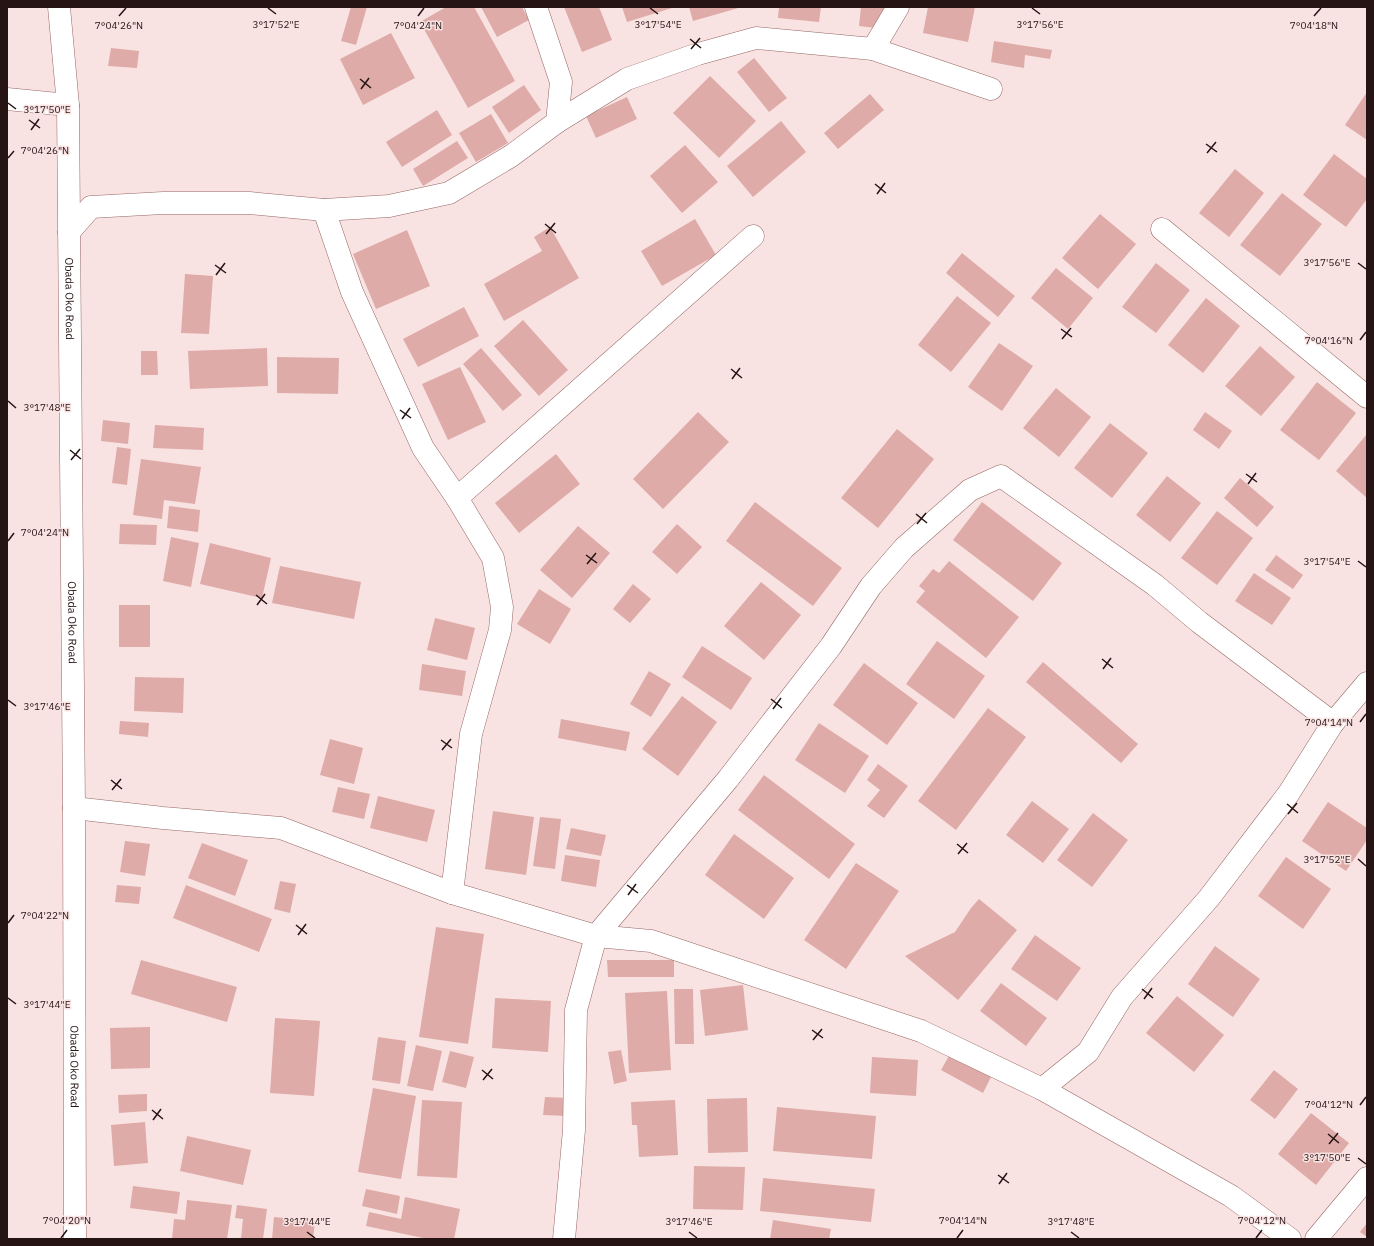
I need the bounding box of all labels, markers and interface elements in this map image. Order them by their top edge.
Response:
text: 3°17'52"E [252,18,300,31]
text: 3°17'54"E [634,18,682,31]
text: 3°17'56"E [1016,18,1064,31]
text: 7°04'26"N [95,19,143,32]
text: 7°04'24"N [394,19,442,32]
text: 7°04'18"N [1290,19,1338,32]
text: 3°17'50"E [23,103,71,116]
text: 7°04'26"N [21,144,69,157]
text: 3°17'56"E [1303,256,1351,269]
street label: Obada Oko Road [62,257,77,340]
text: 7°04'16"N [1305,334,1353,347]
text: 3°17'48"E [23,401,71,414]
text: 7°04'24"N [21,526,69,539]
text: 3°17'54"E [1303,555,1351,568]
street label: Obada Oko Road [65,581,80,664]
text: 3°17'46"E [23,700,71,713]
text: 7°04'14"N [1305,716,1353,729]
text: 3°17'52"E [1303,853,1351,866]
text: 7°04'22"N [21,909,69,922]
text: 3°17'44"E [23,998,71,1011]
street label: Obada Oko Road [68,1025,82,1108]
text: 7°04'12"N [1305,1098,1353,1111]
text: 3°17'50"E [1303,1151,1351,1164]
text: 7°04'20"N [43,1214,91,1227]
text: 7°04'14"N [939,1214,987,1227]
text: 7°04'12"N [1238,1214,1286,1227]
text: 3°17'44"E [283,1215,331,1228]
text: 3°17'46"E [665,1215,713,1228]
text: 3°17'48"E [1047,1215,1095,1228]

